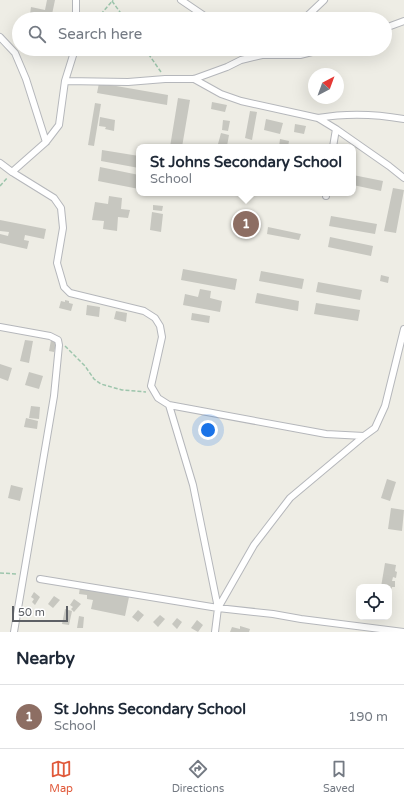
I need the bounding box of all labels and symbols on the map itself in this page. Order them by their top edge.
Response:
north arrow [308,68,344,104]
pin: 1 [233,209,259,239]
your location [198,420,218,440]
scale bar [12,604,68,623]

